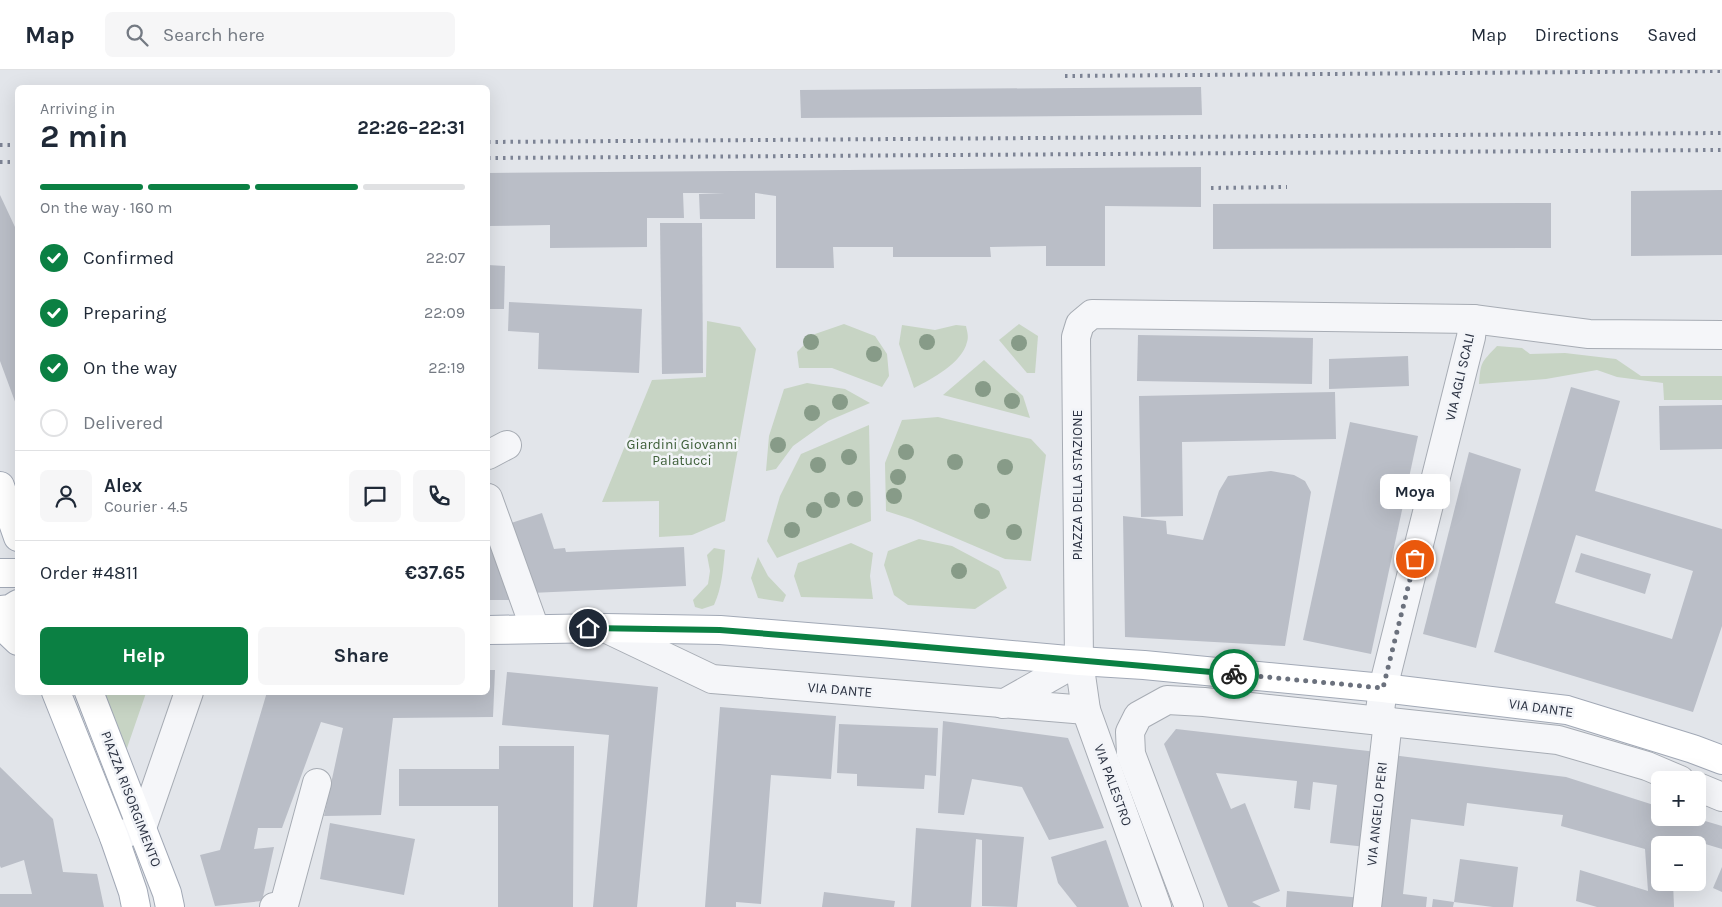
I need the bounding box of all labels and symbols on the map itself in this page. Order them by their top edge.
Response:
street label: VIA AGLI SCALI [1442,331,1478,423]
street label: PIAZZA DELLA STAZIONE [1069,410,1086,560]
park label: Giardini Giovanni Palatucci [626,436,738,469]
callout: Moya [1380,474,1450,509]
pin [1394,538,1436,580]
pin [567,607,609,649]
courier [1209,649,1259,699]
street label: VIA DANTE [807,679,873,701]
street label: VIA DANTE [1508,695,1574,721]
street label: PIAZZA RISORGIMENTO [97,729,165,869]
street label: VIA PALESTRO [1090,742,1136,828]
street label: VIA ANGELO PERI [1363,761,1391,867]

